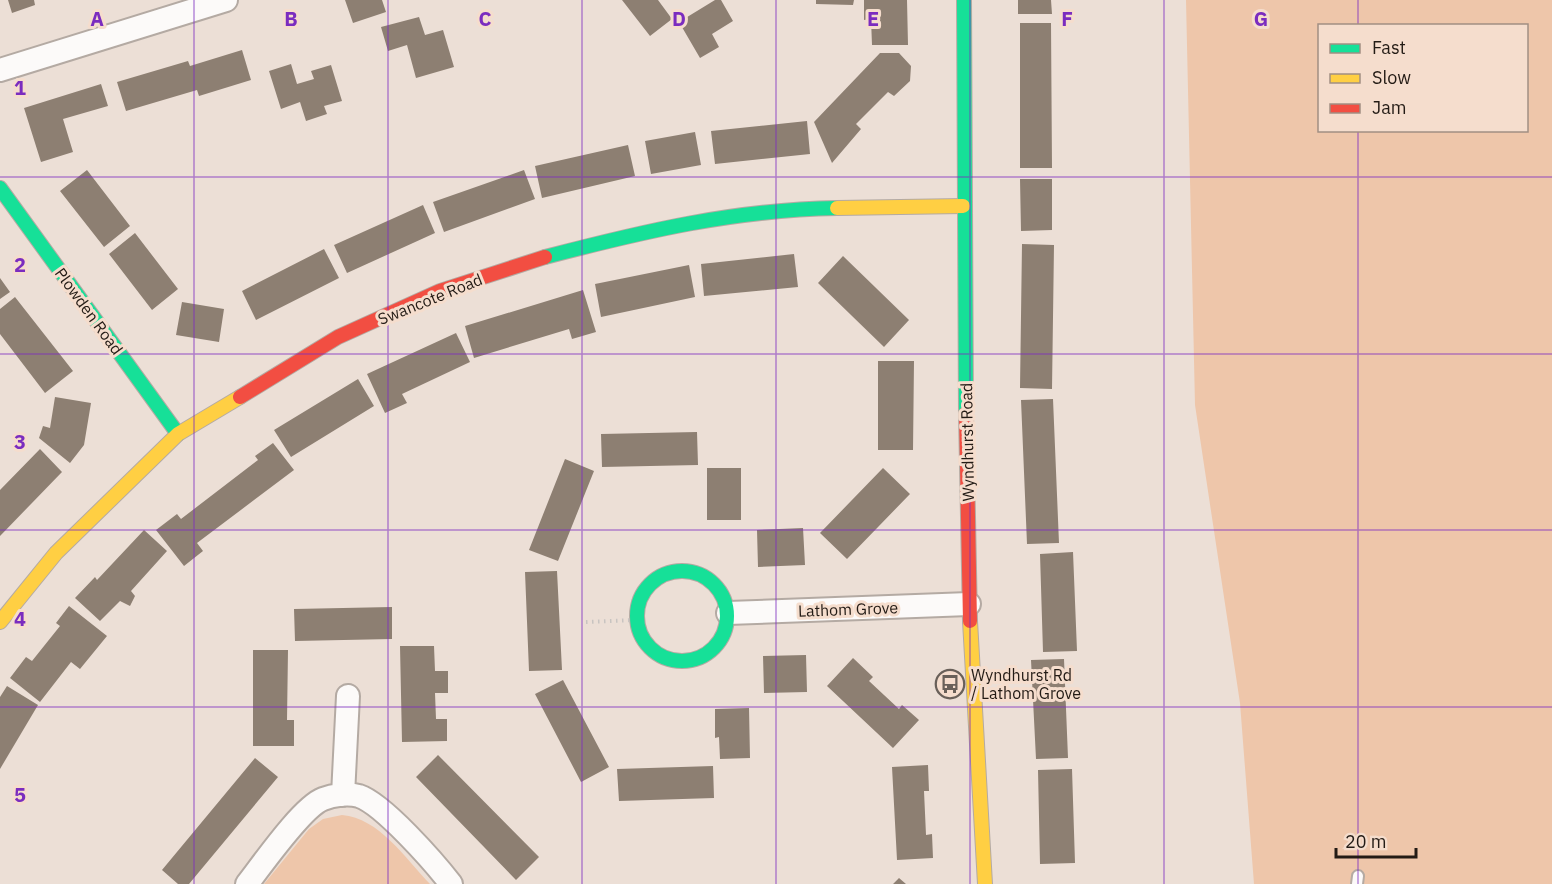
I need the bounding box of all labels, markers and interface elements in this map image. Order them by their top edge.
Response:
text: A [90,5,104,32]
text: B [284,5,298,32]
text: C [478,5,492,32]
text: D [672,5,686,32]
text: E [867,5,879,32]
text: F [1061,5,1073,32]
text: G [1254,5,1268,32]
legend [1318,24,1528,132]
text: Fast [1372,36,1406,59]
text: Slow [1372,66,1411,89]
text: 1 [14,74,26,101]
text: Jam [1372,96,1407,119]
text: 2 [14,251,26,278]
street label: Plowden Road [51,264,127,358]
street label: Swancote Road [375,269,485,329]
street label: Wyndhurst Road [956,383,978,501]
text: 3 [14,428,26,455]
street label: Lathom Grove [798,597,899,621]
text: 4 [14,605,26,632]
place label: Wyndhurst Rd / Lathom Grove [971,665,1081,703]
bus stop icon: Wyndhurst Rd / Lathom Grove [934,668,966,700]
text: 5 [14,781,26,808]
scale bar [1336,821,1416,859]
text: 20 m [1345,830,1387,853]

